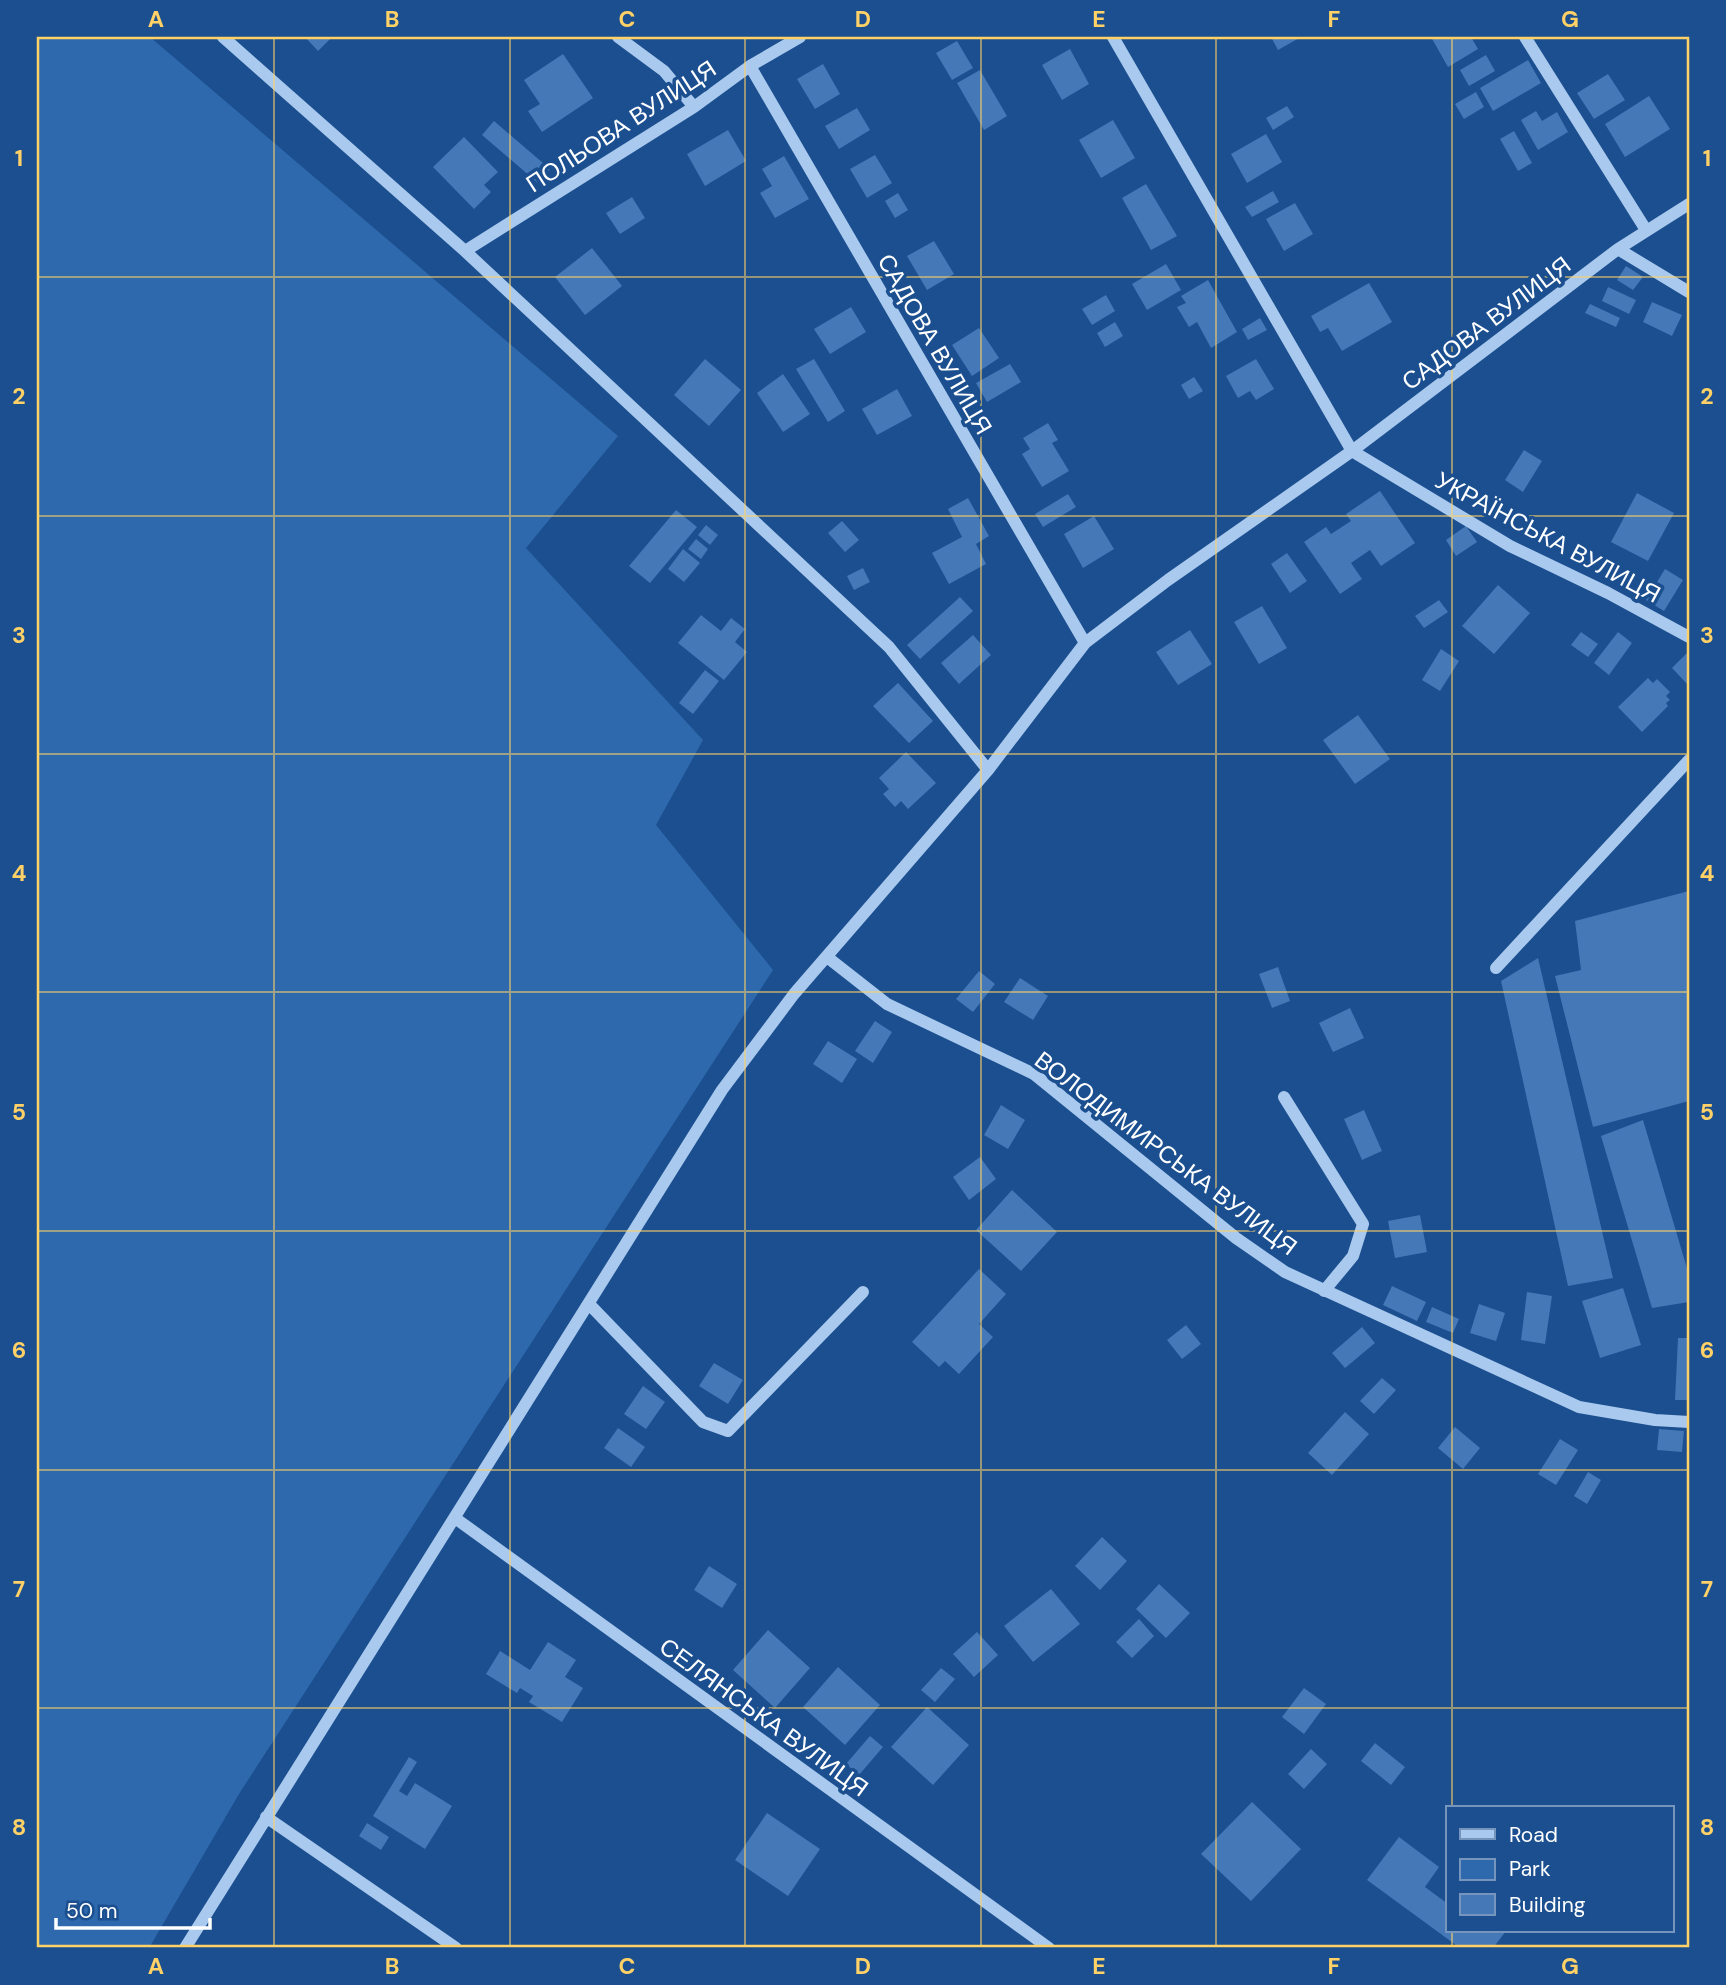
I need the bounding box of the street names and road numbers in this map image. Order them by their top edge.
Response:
street label: ПОЛЬОВА ВУЛИЦЯ [520,53,722,199]
street label: САДОВА ВУЛИЦЯ [871,248,999,440]
street label: САДОВА ВУЛИЦЯ [1395,249,1577,397]
street label: УКРАЇНСЬКА ВУЛИЦЯ [1430,464,1666,610]
street label: ВОЛОДИМИРСЬКА ВУЛИЦЯ [1028,1044,1304,1262]
street label: СЕЛЯНСЬКА ВУЛИЦЯ [653,1631,875,1803]

